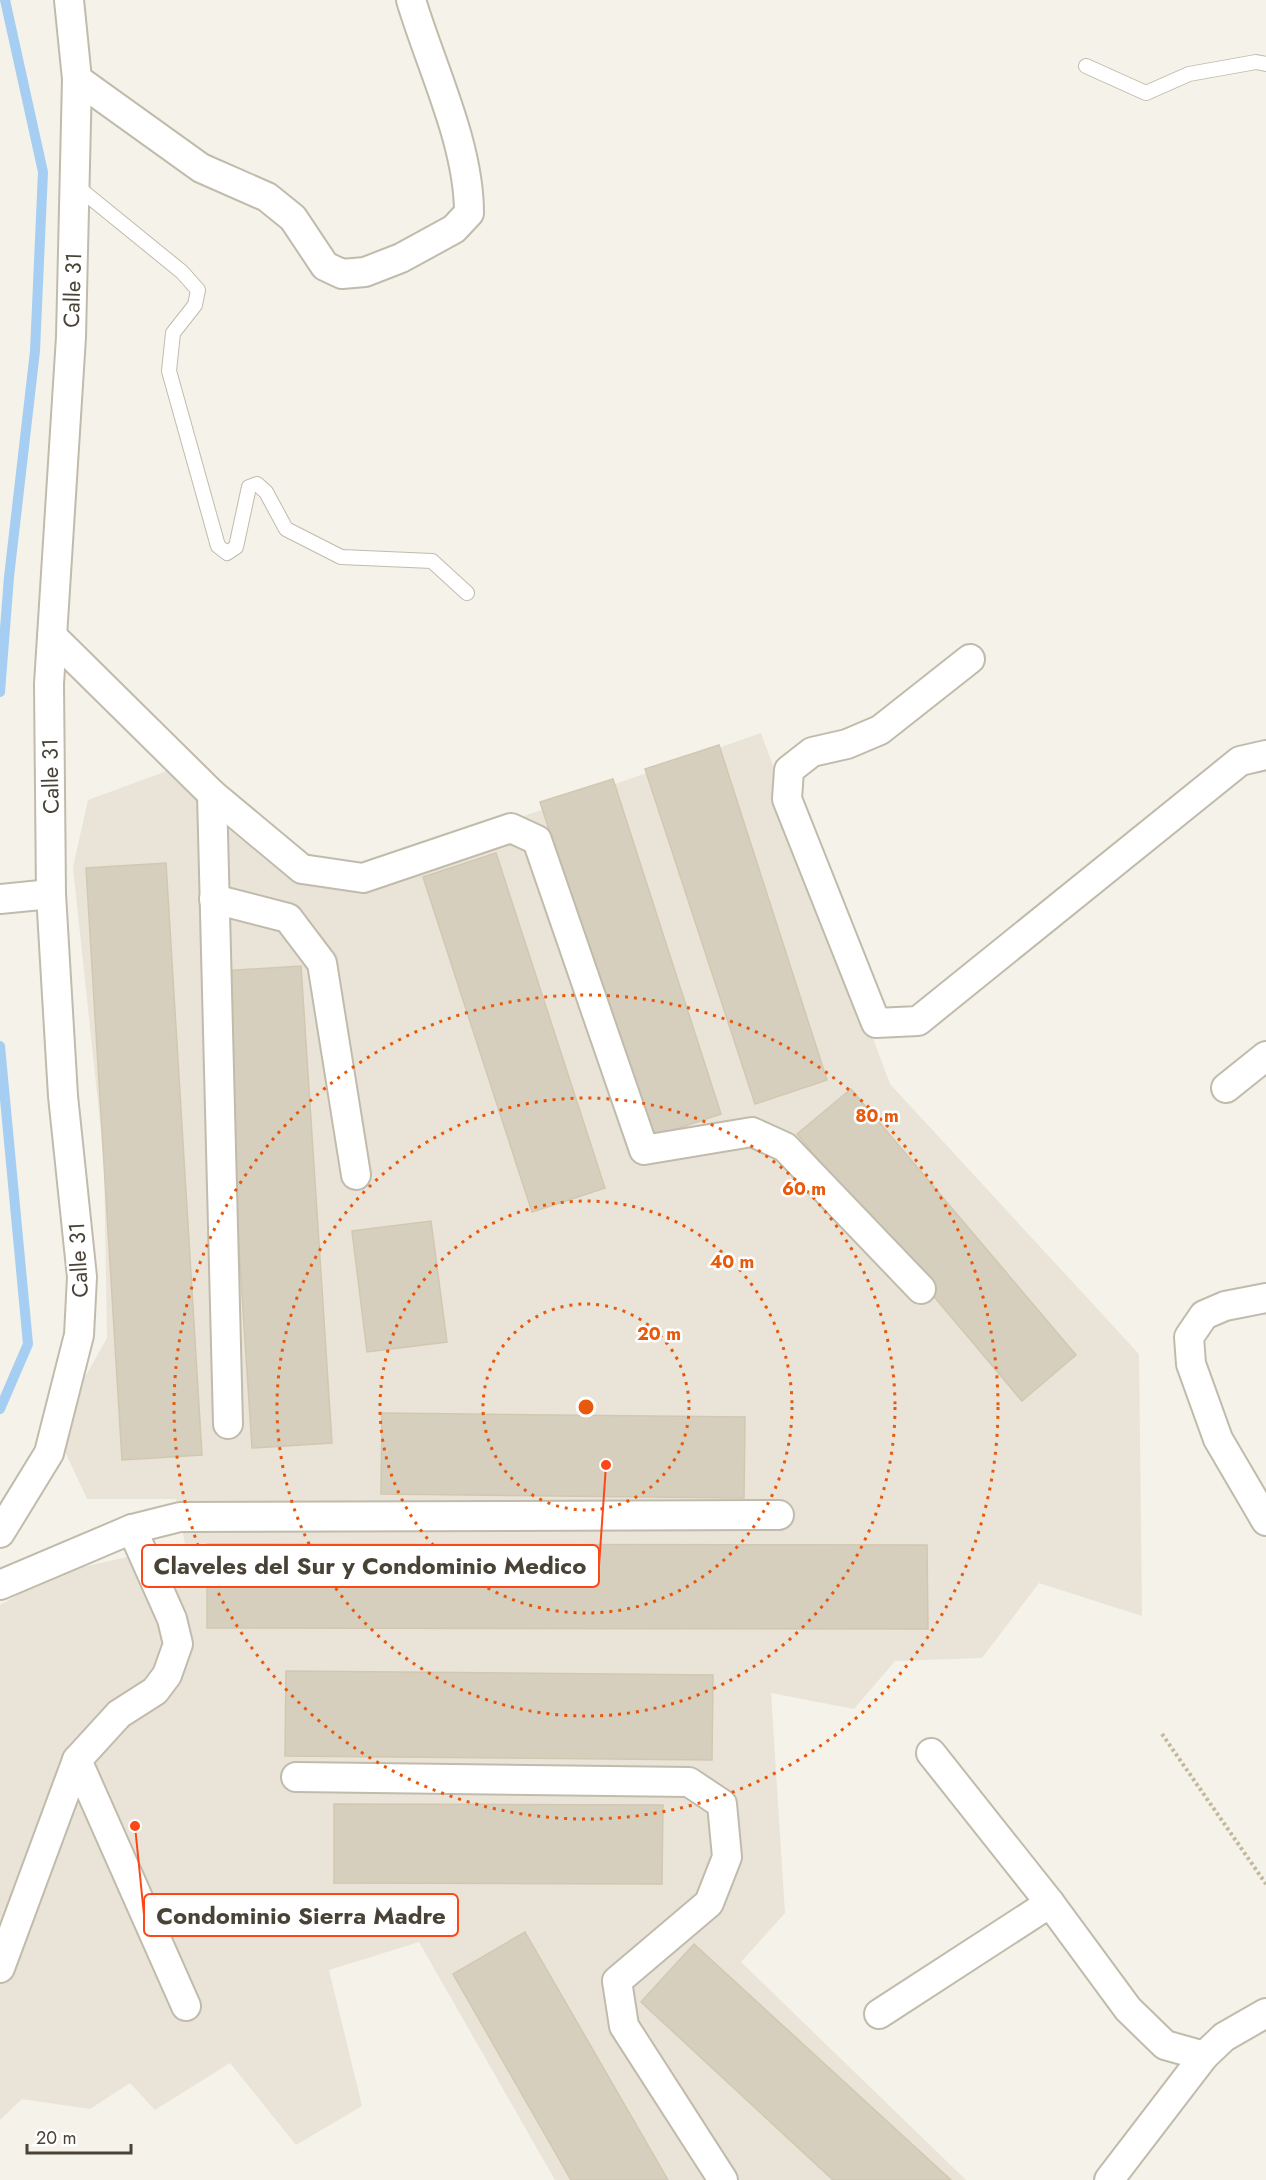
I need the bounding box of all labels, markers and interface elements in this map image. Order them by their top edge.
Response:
street label: Calle 31 [55,252,89,328]
street label: Calle 31 [33,738,67,814]
text: 80 m [855,1103,899,1129]
text: 60 m [782,1176,826,1202]
street label: Calle 31 [60,1221,96,1299]
text: 40 m [710,1249,754,1275]
text: 20 m [637,1321,681,1347]
centre of rings [576,1397,596,1417]
callout: Claveles del Sur y Condominio Medico [142,1545,599,1587]
text: Claveles del Sur y Condominio Medico [154,1548,586,1583]
callout: Condominio Sierra Madre [144,1894,458,1936]
text: Condominio Sierra Madre [156,1898,446,1933]
scale bar [27,2117,130,2155]
text: 20 m [36,2125,76,2151]

